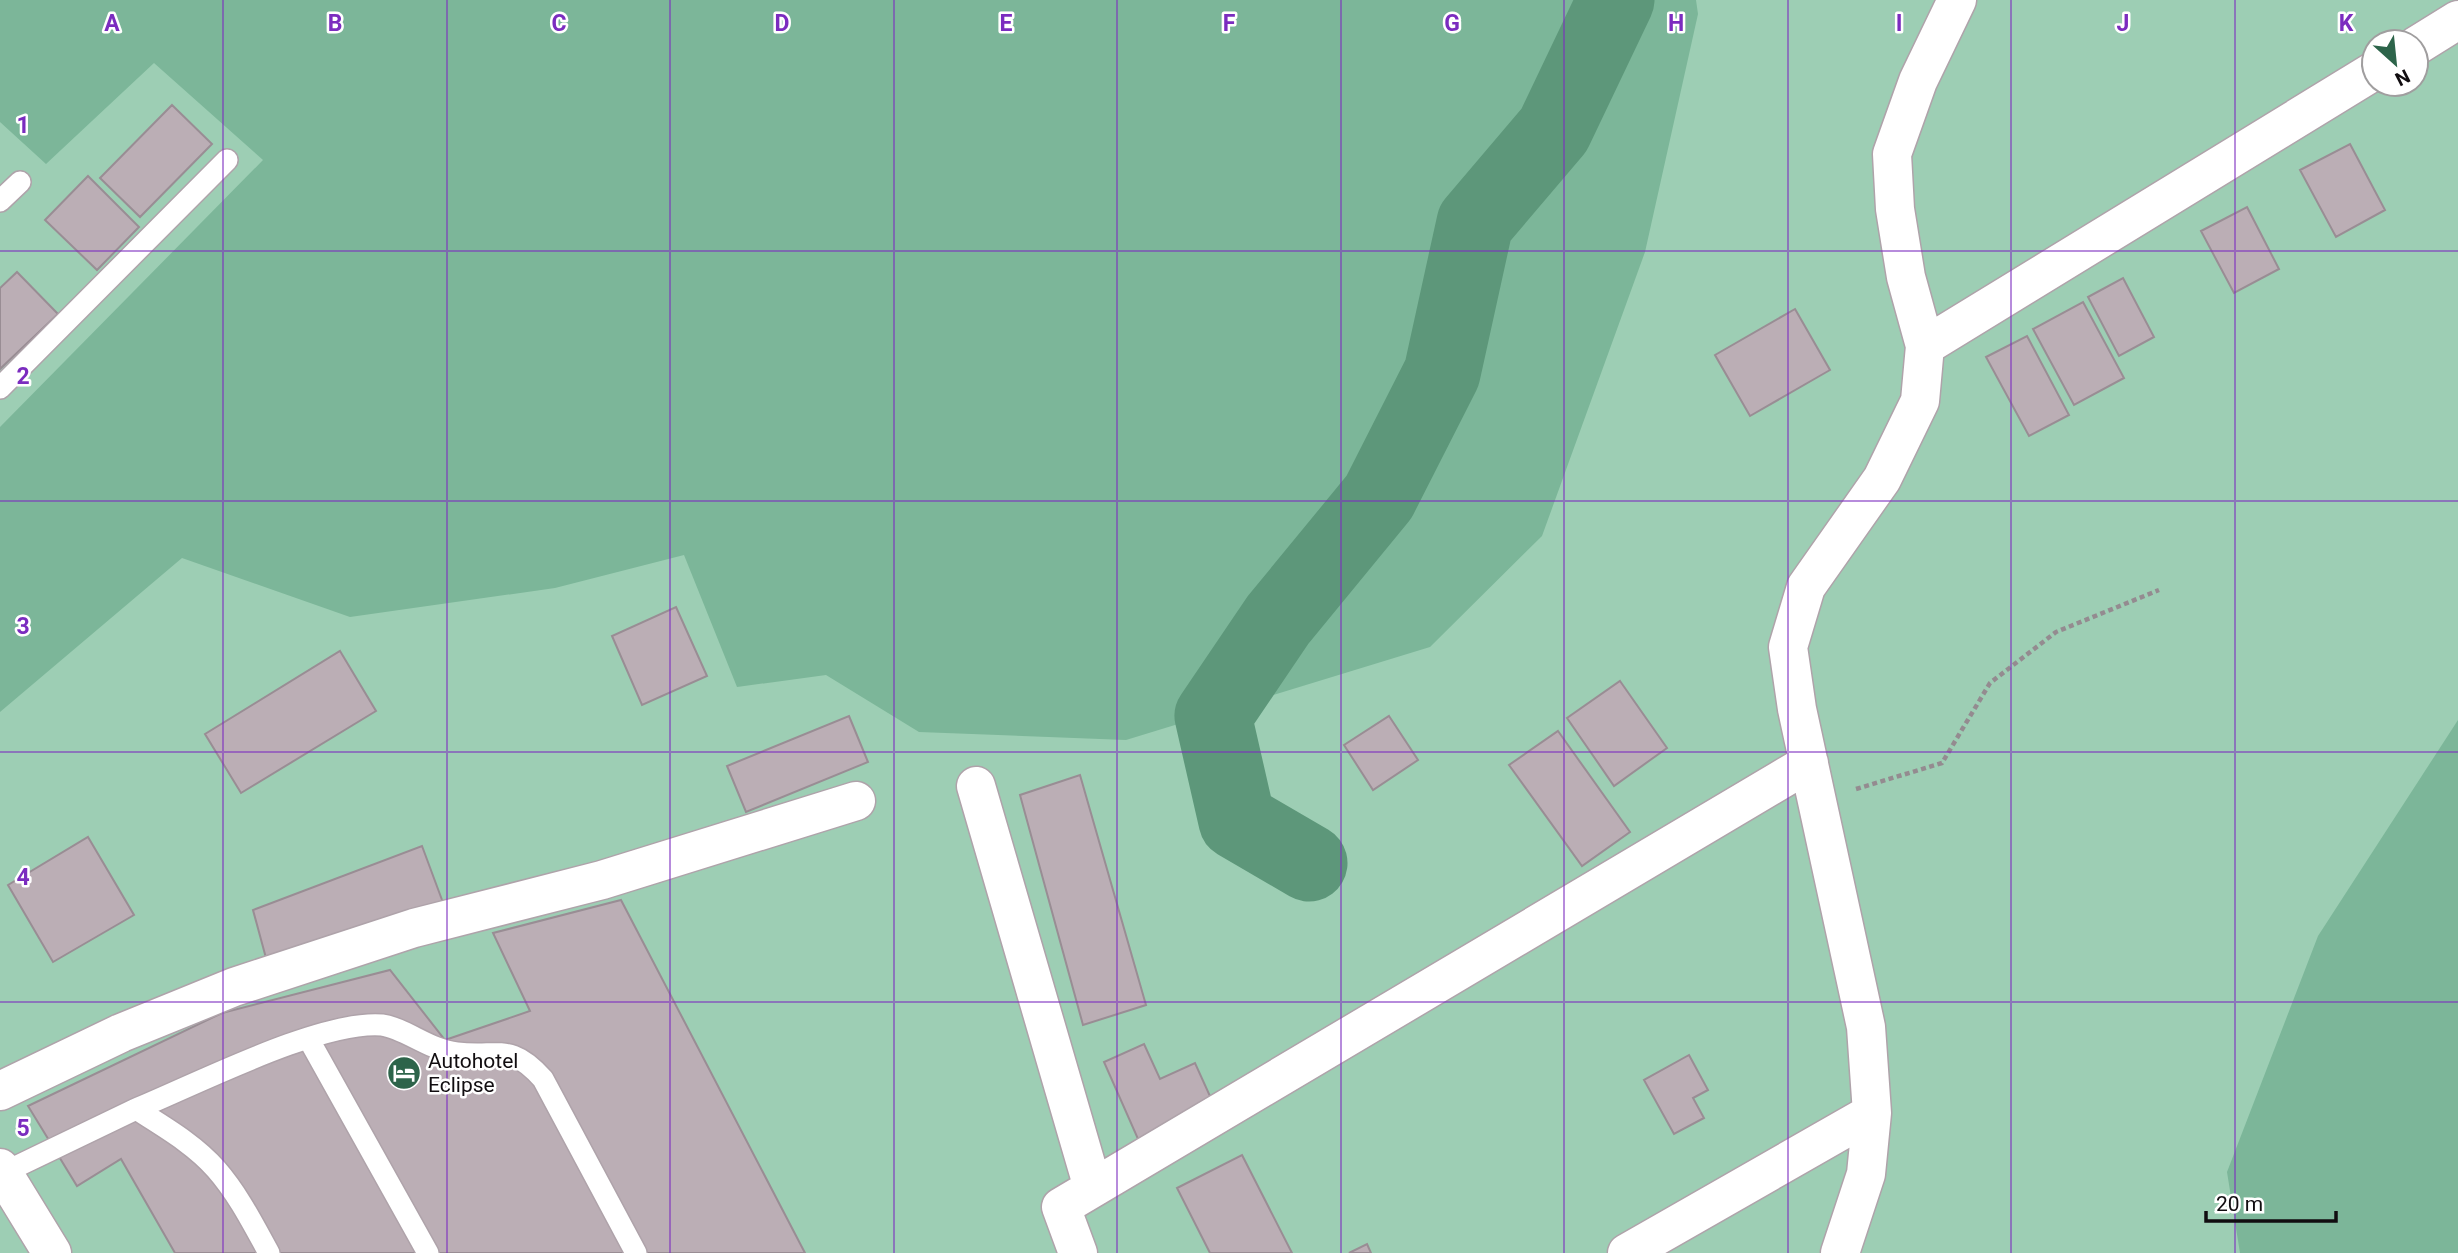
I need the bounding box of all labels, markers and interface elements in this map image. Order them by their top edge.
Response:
text: A [104,10,120,37]
text: B [328,10,342,37]
text: C [551,10,567,37]
text: D [775,10,789,37]
text: E [1000,10,1013,37]
text: F [1223,10,1236,37]
text: G [1444,10,1460,37]
text: H [1668,10,1684,37]
text: I [1896,10,1902,37]
text: J [2117,10,2129,37]
text: K [2339,10,2354,37]
north arrow [2360,28,2430,98]
text: N [2391,64,2414,91]
text: 1 [16,112,30,139]
text: 2 [16,363,30,390]
text: 3 [16,613,30,640]
text: 4 [16,864,30,891]
place label: Autohotel Eclipse [428,1049,518,1097]
hotel icon: Autohotel Eclipse [385,1054,423,1092]
text: 5 [16,1115,30,1142]
scale bar [2206,1180,2336,1224]
text: 20 m [2216,1192,2263,1216]

